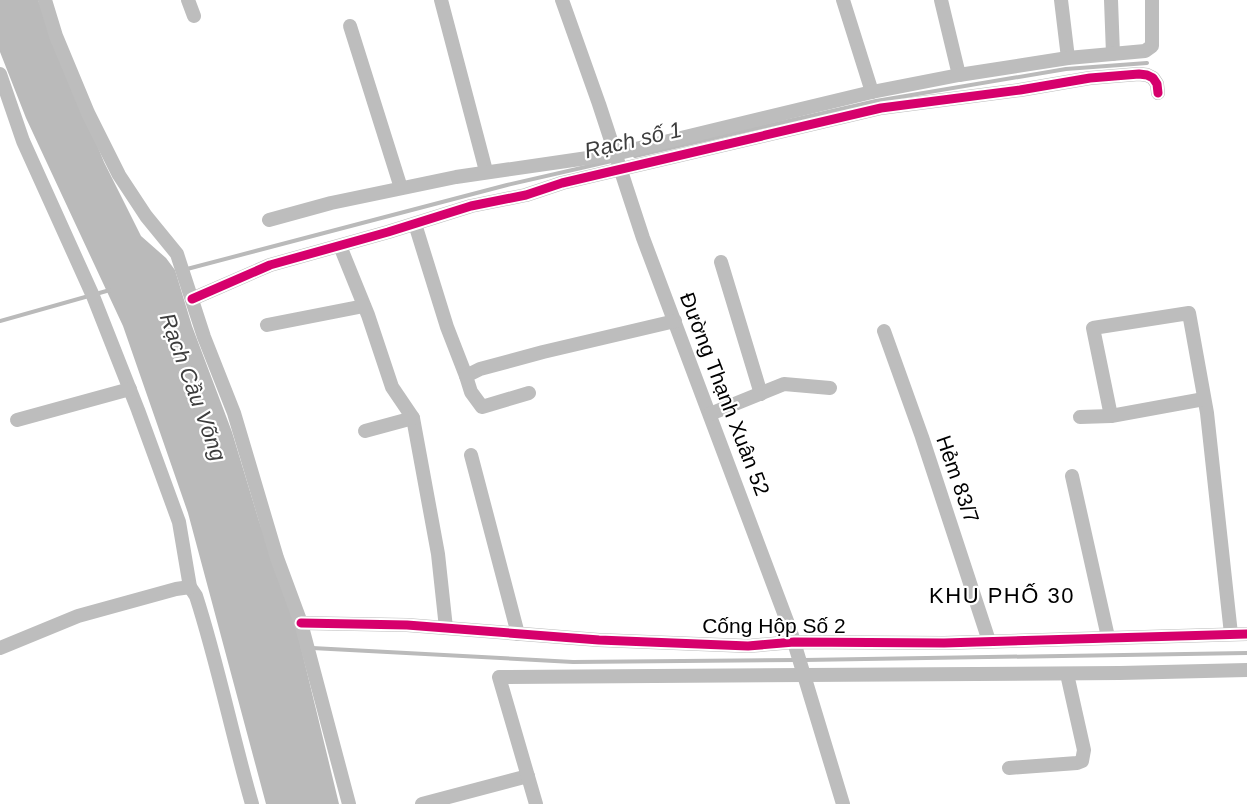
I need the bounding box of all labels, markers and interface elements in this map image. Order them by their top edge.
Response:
water label: Rạch số 1 [582,117,684,163]
street label: Đường Thạnh Xuân 52 [676,289,774,499]
water label: Rạch Cầu Võng [155,310,232,465]
street label: Hẻm 83/7 [932,432,984,526]
district label: KHU PHỐ 30 [929,582,1075,608]
street label: Cống Hộp Số 2 [702,614,846,637]

